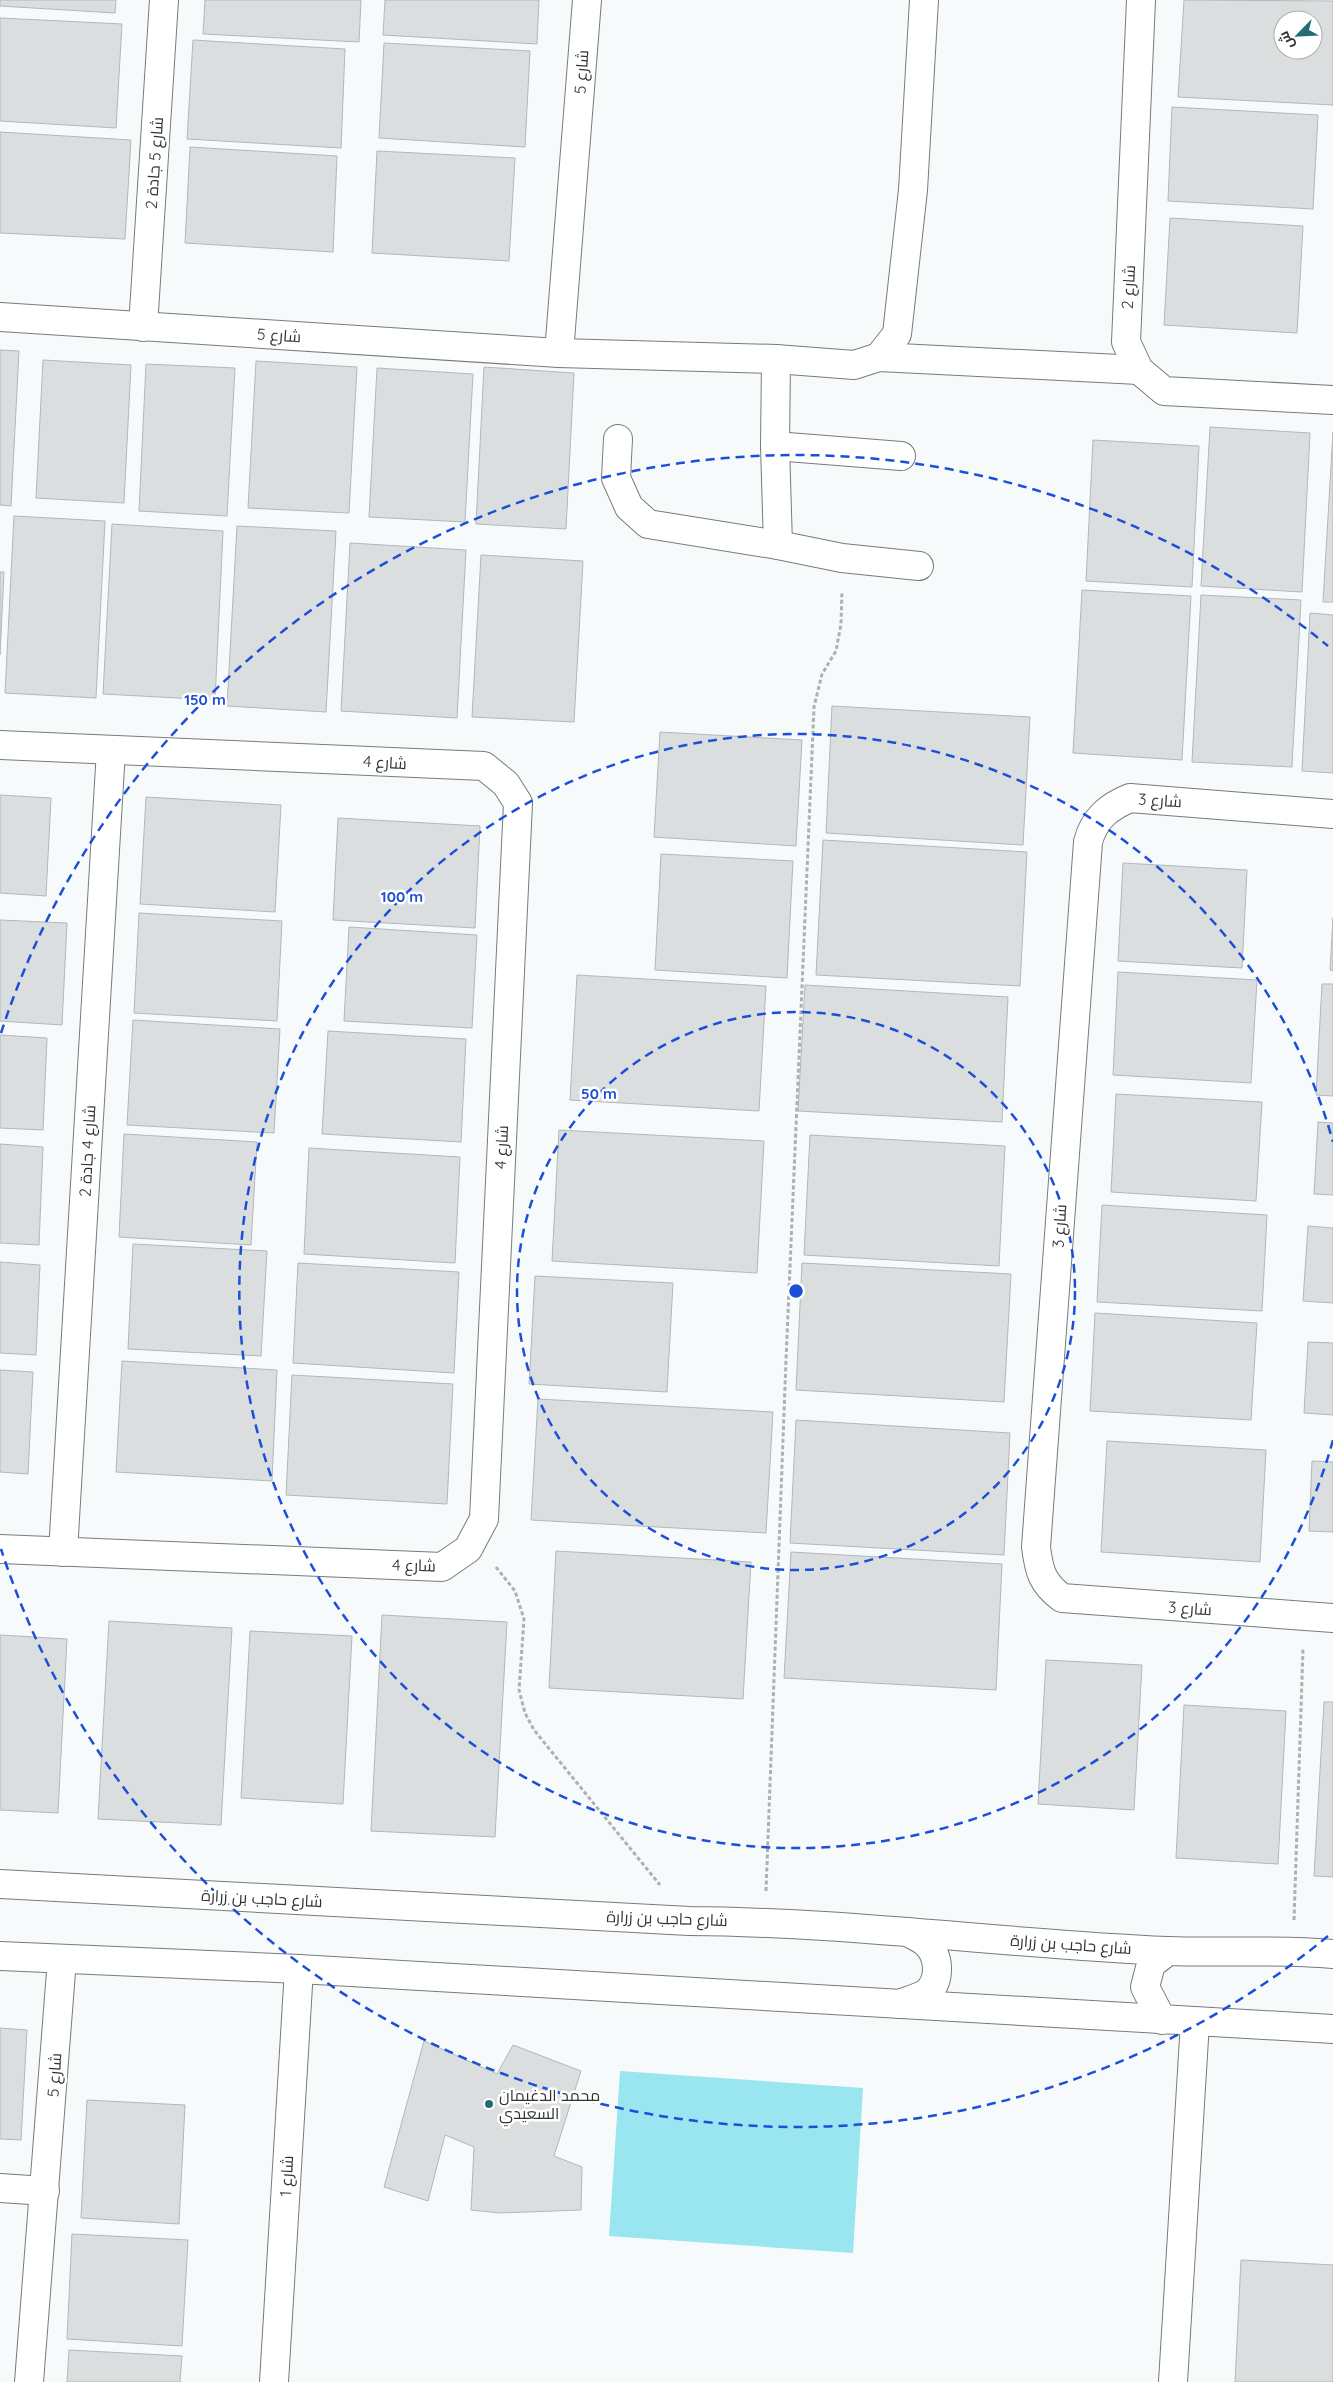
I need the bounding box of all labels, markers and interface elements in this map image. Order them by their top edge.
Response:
north arrow [1273,10,1323,60]
text: ش [1274,28,1298,52]
street label: شارع 5 [569,49,595,95]
street label: شارع 5 جادة 2 [141,116,169,210]
street label: شارع 2 [1117,264,1141,310]
street label: شارع 5 [256,323,302,349]
text: 150 m [184,690,226,709]
street label: شارع 4 [362,751,407,775]
street label: شارع 3 [1137,788,1183,813]
text: 100 m [381,887,423,906]
text: 50 m [581,1084,617,1103]
street label: شارع 4 جادة 2 [75,1104,101,1198]
street label: شارع 4 [490,1125,514,1170]
street label: شارع 3 [1047,1203,1072,1249]
centre of rings [787,1282,805,1300]
street label: شارع 4 [392,1555,436,1577]
street label: شارع 3 [1167,1596,1213,1621]
street label: شارع حاجب بن زرارة [201,1885,323,1913]
street label: شارع حاجب بن زرارة [606,1906,728,1932]
street label: شارع حاجب بن زرارة [1010,1930,1132,1960]
street label: شارع 5 [42,2052,68,2098]
place label: محمد الدغيمان السعيدي [499,2085,600,2127]
marker: محمد الدغيمان السعيدي [483,2098,495,2110]
street label: شارع 1 [275,2155,299,2197]

